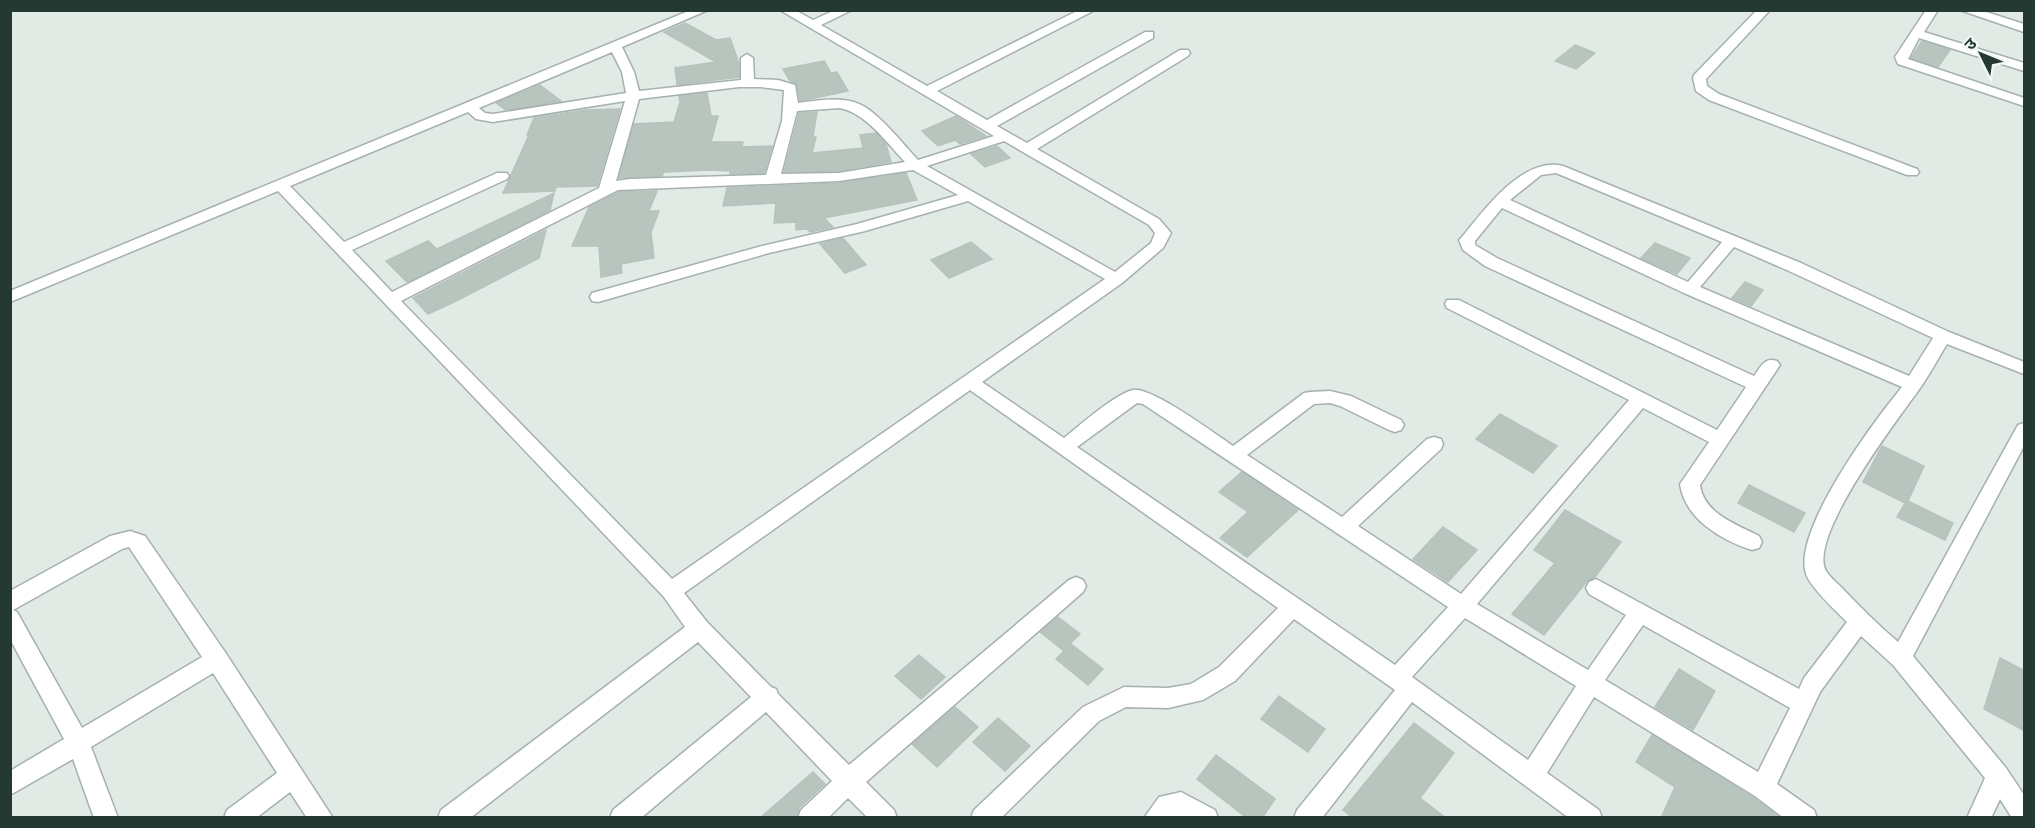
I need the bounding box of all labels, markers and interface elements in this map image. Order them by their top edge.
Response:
north arrow [1951,24,2011,84]
text: उ [1959,32,1982,55]

